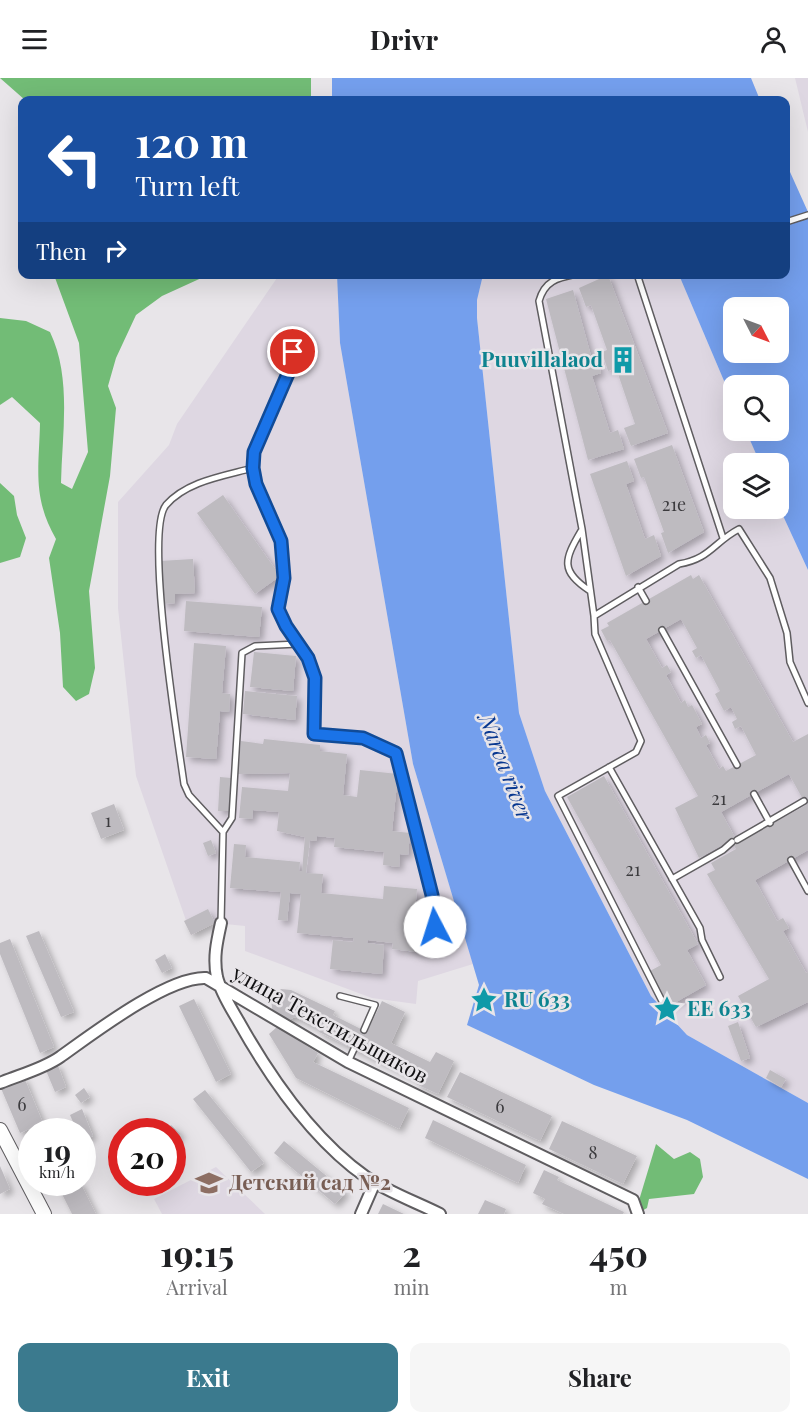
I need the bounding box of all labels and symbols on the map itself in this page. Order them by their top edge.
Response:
north arrow [723,297,789,363]
pin [267,326,318,377]
place label: Puuvillalaod [481,344,603,372]
building icon: Puuvillalaod [608,345,638,375]
house number: 21e [662,492,686,516]
water label: Narva river [472,707,541,825]
house number: 21 [711,786,727,810]
house number: 1 [105,808,112,832]
house number: 21 [625,857,641,881]
position arrow [403,895,467,959]
street label: улица Текстильщиков [227,957,434,1089]
place label: RU 633 [504,984,570,1012]
place icon: RU 633 [469,985,499,1015]
place label: EE 633 [687,993,751,1021]
place icon: EE 633 [652,994,682,1024]
house number: 6 [17,1092,27,1116]
house number: 6 [495,1094,505,1118]
speed limit sign: 20 [108,1118,186,1196]
house number: 8 [588,1140,598,1164]
place label: Детский сад №2 [229,1167,391,1195]
school or university icon: Детский сад №2 [194,1168,224,1198]

